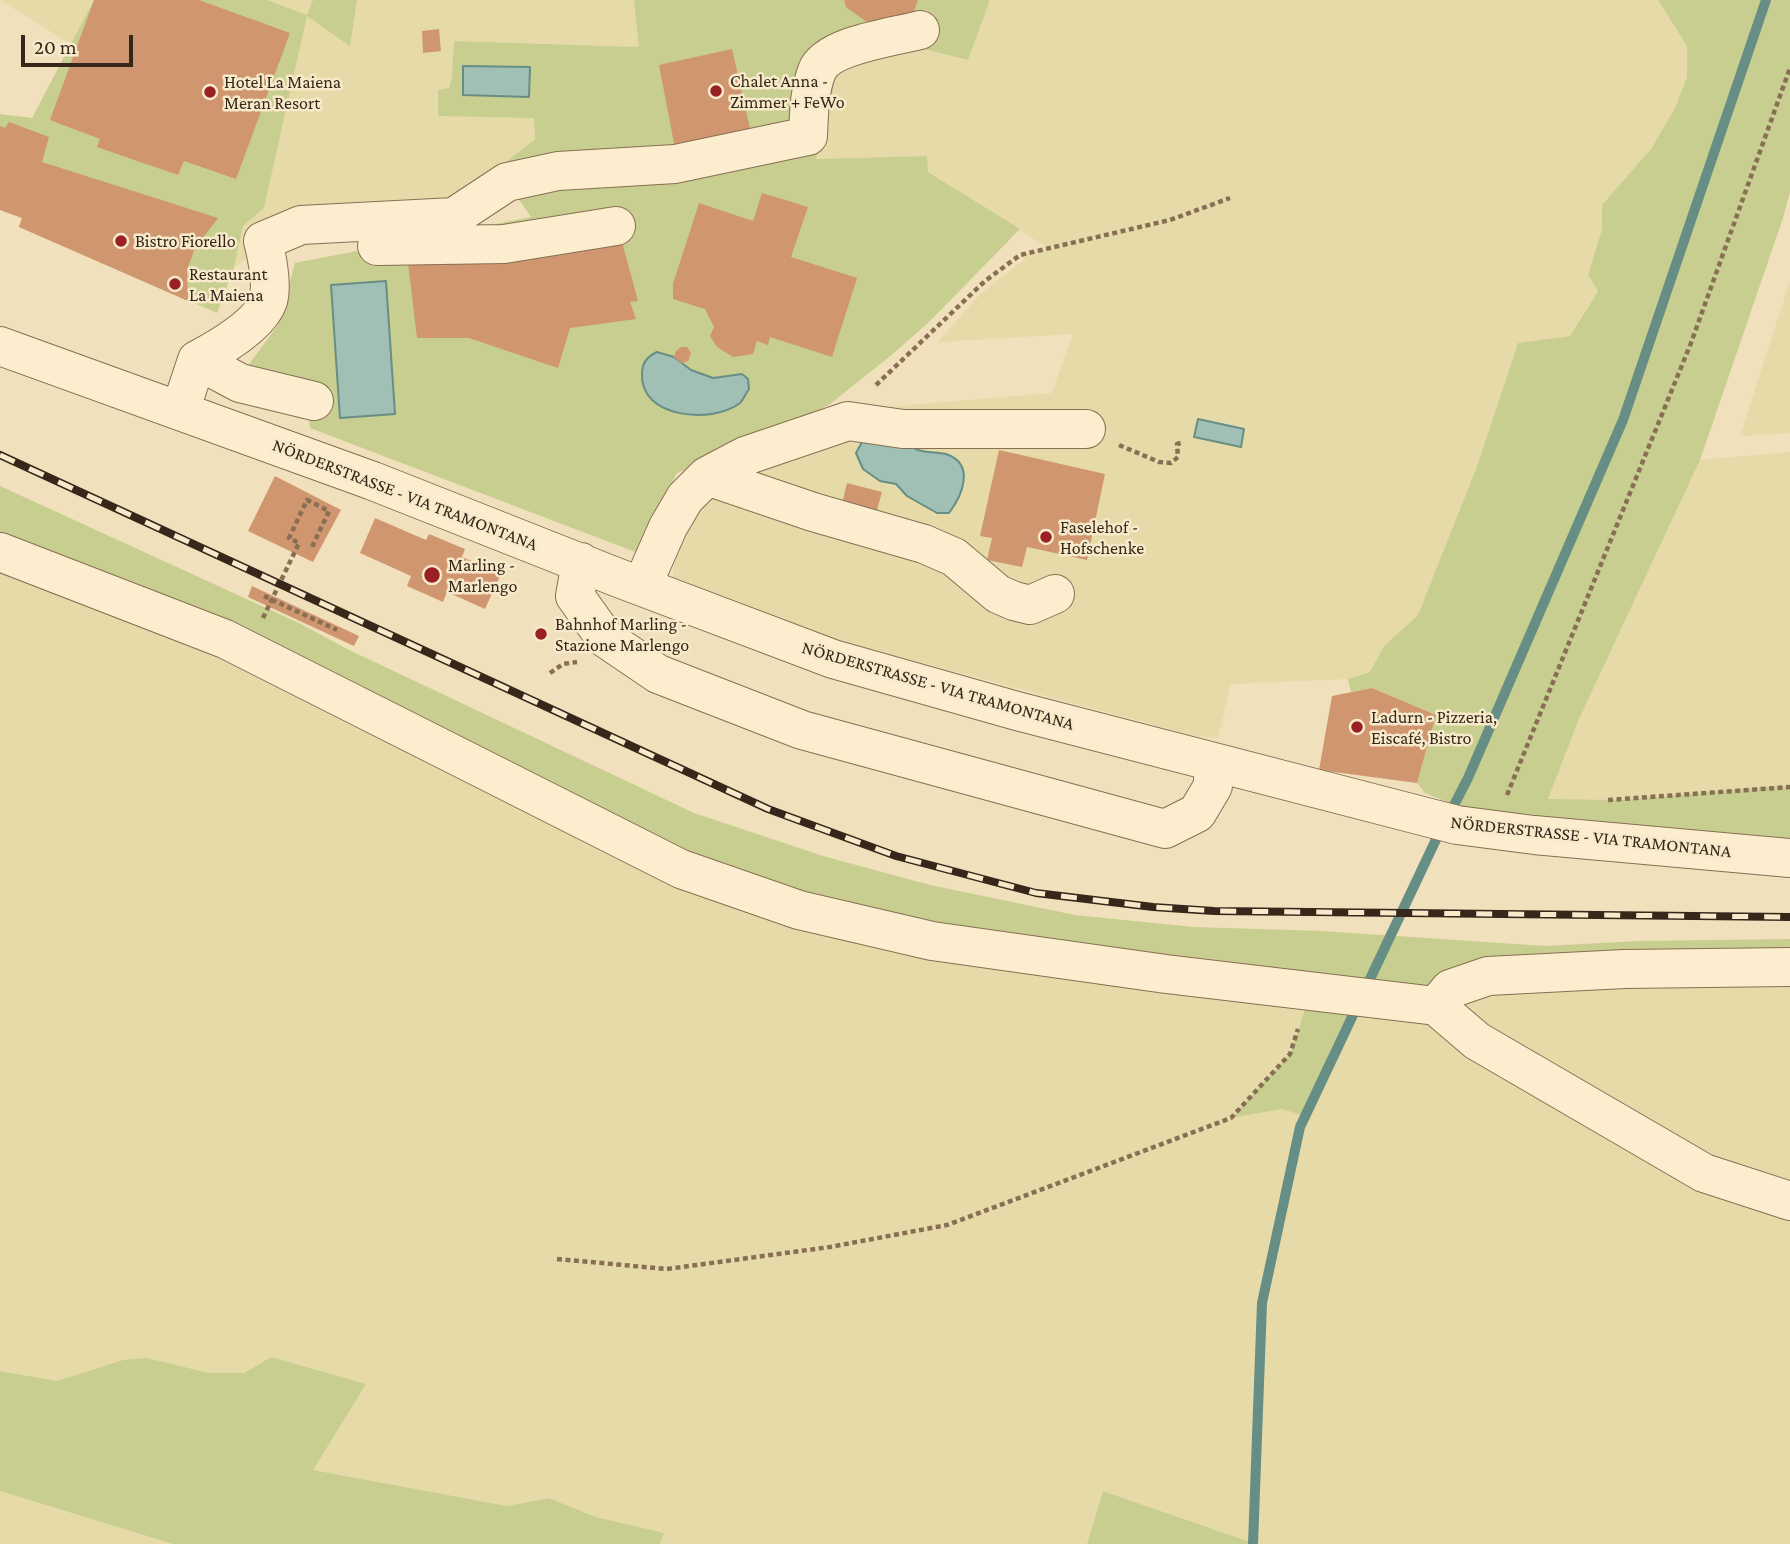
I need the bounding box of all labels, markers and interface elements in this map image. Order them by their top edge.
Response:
scale bar [24,21,136,65]
text: 20 m [34,35,77,59]
place label: Chalet Anna - Zimmer + FeWo [730,70,845,112]
place label: Hotel La Maiena Meran Resort [224,71,341,114]
marker: Chalet Anna - Zimmer + FeWo [708,83,724,99]
marker: Hotel La Maiena Meran Resort [202,84,218,100]
place label: Bistro Fiorello [135,230,236,252]
marker: Bistro Fiorello [113,233,129,249]
place label: Restaurant La Maiena [189,263,267,306]
marker: Restaurant La Maiena [167,276,183,292]
street label: NÖRDERSTRASSE - VIA TRAMONTANA [269,434,541,556]
place label: Faselehof - Hofschenke [1060,516,1144,558]
marker: Faselehof - Hofschenke [1038,529,1054,545]
place label: Marling - Marlengo [448,554,517,596]
marker: Marling - Marlengo [422,565,442,585]
place label: Bahnhof Marling - Stazione Marlengo [555,613,689,656]
marker: Bahnhof Marling - Stazione Marlengo [533,626,549,642]
street label: NÖRDERSTRASSE - VIA TRAMONTANA [799,637,1077,735]
place label: Ladurn - Pizzeria, Eiscafé, Bistro [1371,706,1497,748]
marker: Ladurn - Pizzeria, Eiscafé, Bistro [1349,719,1365,735]
street label: NÖRDERSTRASSE - VIA TRAMONTANA [1450,812,1732,862]

